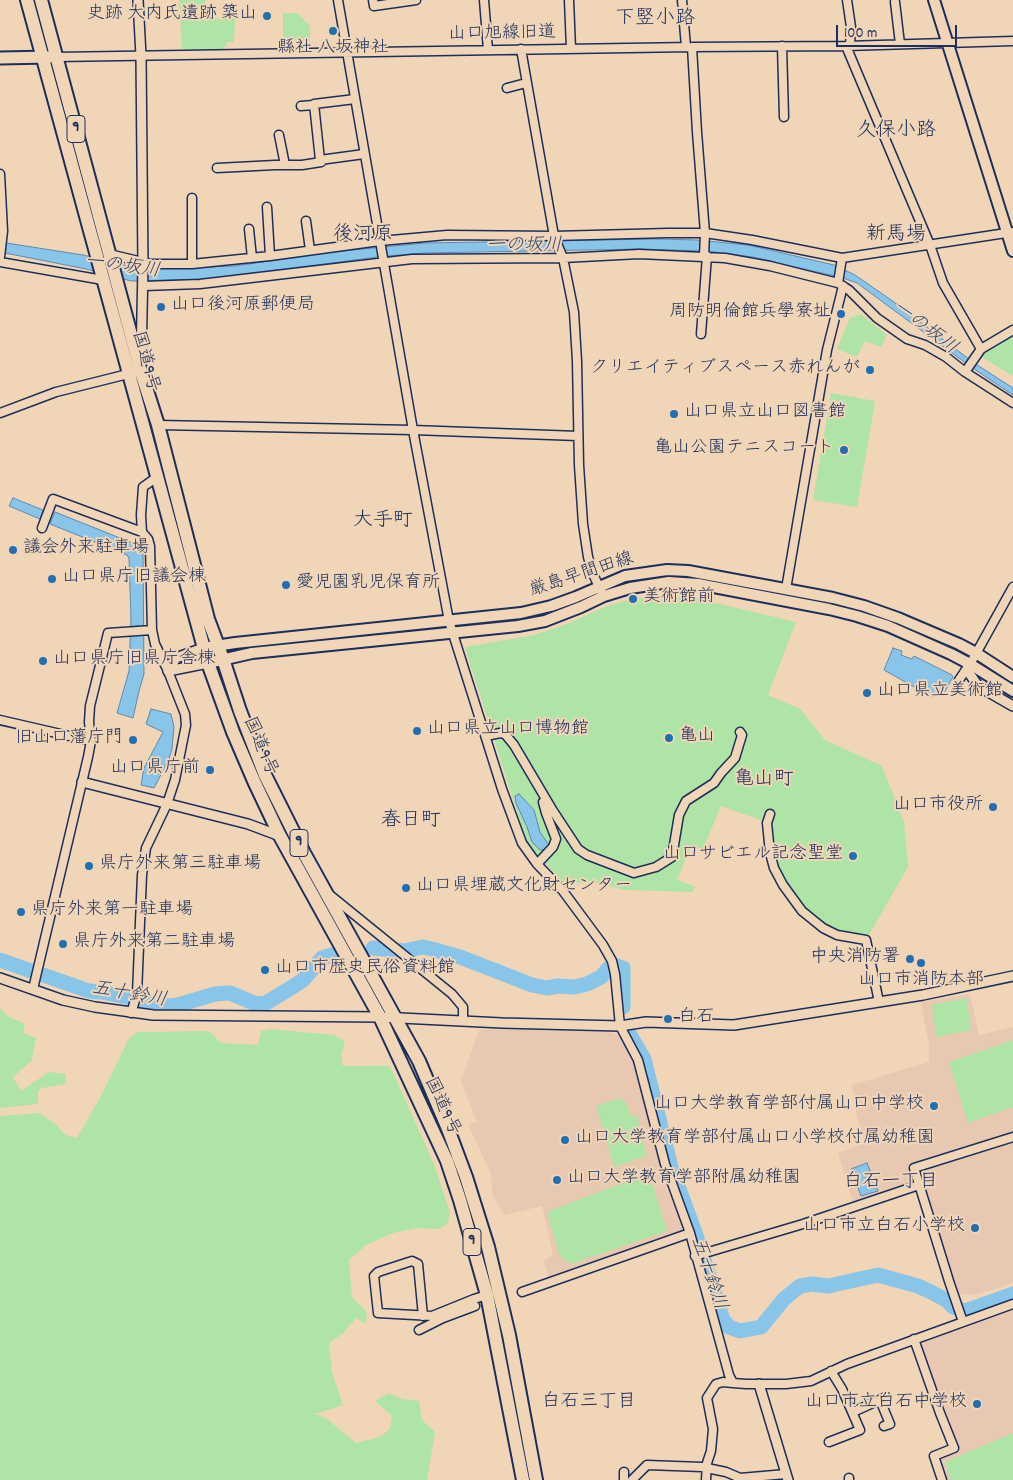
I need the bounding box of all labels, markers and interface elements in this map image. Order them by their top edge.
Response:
place label: 史跡 大内氏遺跡 築山 [87,5,257,27]
district label: 下竪小路 [615,8,695,32]
marker: 史跡 大内氏遺跡 築山 [261,10,273,22]
scale bar [838,15,959,47]
street label: 山口旭線旧道 [448,23,556,47]
text: 100 m [844,23,877,45]
marker: 縣社 八坂神社 [327,25,339,37]
place label: 縣社 八坂神社 [277,39,389,61]
road number: 9 [67,116,85,142]
district label: 久保小路 [856,120,936,144]
district label: 後河原 [333,224,393,248]
district label: 新馬場 [866,224,926,248]
water label: 一の坂川 [486,236,562,258]
water label: 一の坂川 [83,251,161,285]
place label: 山口後河原郵便局 [171,296,315,318]
water label: 一の坂川 [887,297,961,361]
marker: 山口後河原郵便局 [155,301,167,313]
place label: 周防明倫館兵學寮址 [669,303,831,325]
marker: 周防明倫館兵學寮址 [835,308,847,320]
street label: 国道9号 [126,329,162,395]
place label: クリエイティブスペース赤れんが [590,359,860,381]
marker: クリエイティブスペース赤れんが [864,364,876,376]
place label: 山口県立山口図書館 [684,403,846,425]
marker: 山口県立山口図書館 [668,408,680,420]
place label: 亀山公園テニスコート [654,439,834,461]
marker: 亀山公園テニスコート [838,444,850,456]
district label: 大手町 [353,510,413,534]
place label: 議会外来駐車場 [23,539,149,561]
marker: 議会外来駐車場 [7,544,19,556]
street label: 厳島早間田線 [527,549,637,603]
place label: 山口県庁旧議会棟 [62,568,206,590]
marker: 山口県庁旧議会棟 [46,573,58,585]
place label: 愛児園乳児保育所 [296,574,440,596]
marker: 愛児園乳児保育所 [280,579,292,591]
place label: 美術館前 [643,588,715,610]
marker: 美術館前 [627,593,639,605]
place label: 山口県庁旧県庁舎棟 [53,650,215,672]
marker: 山口県庁旧県庁舎棟 [37,655,49,667]
place label: 山口県立美術館 [877,682,1003,704]
marker: 山口県立美術館 [861,687,873,699]
street label: 国道9号 [237,714,281,780]
place label: 山口県立山口博物館 [427,720,589,742]
marker: 山口県立山口博物館 [411,725,423,737]
place label: 亀山 [679,727,715,749]
place label: 旧山口藩庁門 [15,729,123,751]
marker: 亀山 [663,732,675,744]
marker: 旧山口藩庁門 [127,734,139,746]
place label: 山口県庁前 [110,759,200,781]
marker: 山口県庁前 [204,764,216,776]
district label: 亀山町 [734,769,794,793]
place label: 山口市役所 [893,796,983,818]
marker: 山口市役所 [987,801,999,813]
district label: 春日町 [381,810,441,834]
road number: 9 [290,830,308,856]
place label: 山口サビエル記念聖堂 [663,845,843,867]
marker: 山口サビエル記念聖堂 [847,850,859,862]
place label: 県庁外来第三駐車場 [99,855,261,877]
marker: 県庁外来第三駐車場 [83,860,95,872]
place label: 山口県埋蔵文化財センター [416,877,632,899]
marker: 山口県埋蔵文化財センター [400,882,412,894]
place label: 県庁外来第一駐車場 [31,901,193,923]
marker: 県庁外来第一駐車場 [15,906,27,918]
place label: 県庁外来第二駐車場 [73,933,235,955]
marker: 県庁外来第二駐車場 [57,938,69,950]
place label: 中央消防署 [810,948,900,970]
marker: 中央消防署 [904,953,916,965]
marker: 山口市消防本部 [915,957,927,969]
place label: 山口市歴史民俗資料館 [275,959,455,981]
marker: 山口市歴史民俗資料館 [259,964,271,976]
place label: 山口市消防本部 [858,971,984,993]
water label: 五十鈴川 [90,978,168,1014]
place label: 白石 [678,1008,714,1030]
marker: 白石 [662,1013,674,1025]
street label: 国道9号 [418,1074,464,1140]
place label: 山口大学教育学部付属山口中学校 [654,1095,924,1117]
marker: 山口大学教育学部付属山口中学校 [928,1100,940,1112]
place label: 山口大学教育学部付属山口小学校付属幼稚園 [575,1129,935,1151]
marker: 山口大学教育学部付属山口小学校付属幼稚園 [559,1134,571,1146]
place label: 山口大学教育学部附属幼稚園 [567,1169,801,1191]
district label: 白石一丁目 [844,1172,938,1194]
marker: 山口大学教育学部附属幼稚園 [551,1174,563,1186]
place label: 山口市立白石小学校 [803,1217,965,1239]
marker: 山口市立白石小学校 [969,1222,981,1234]
road number: 9 [463,1228,481,1256]
water label: 五十鈴川 [684,1234,730,1314]
district label: 白石三丁目 [542,1392,636,1414]
place label: 山口市立白石中学校 [805,1393,967,1415]
marker: 山口市立白石中学校 [971,1398,983,1410]

